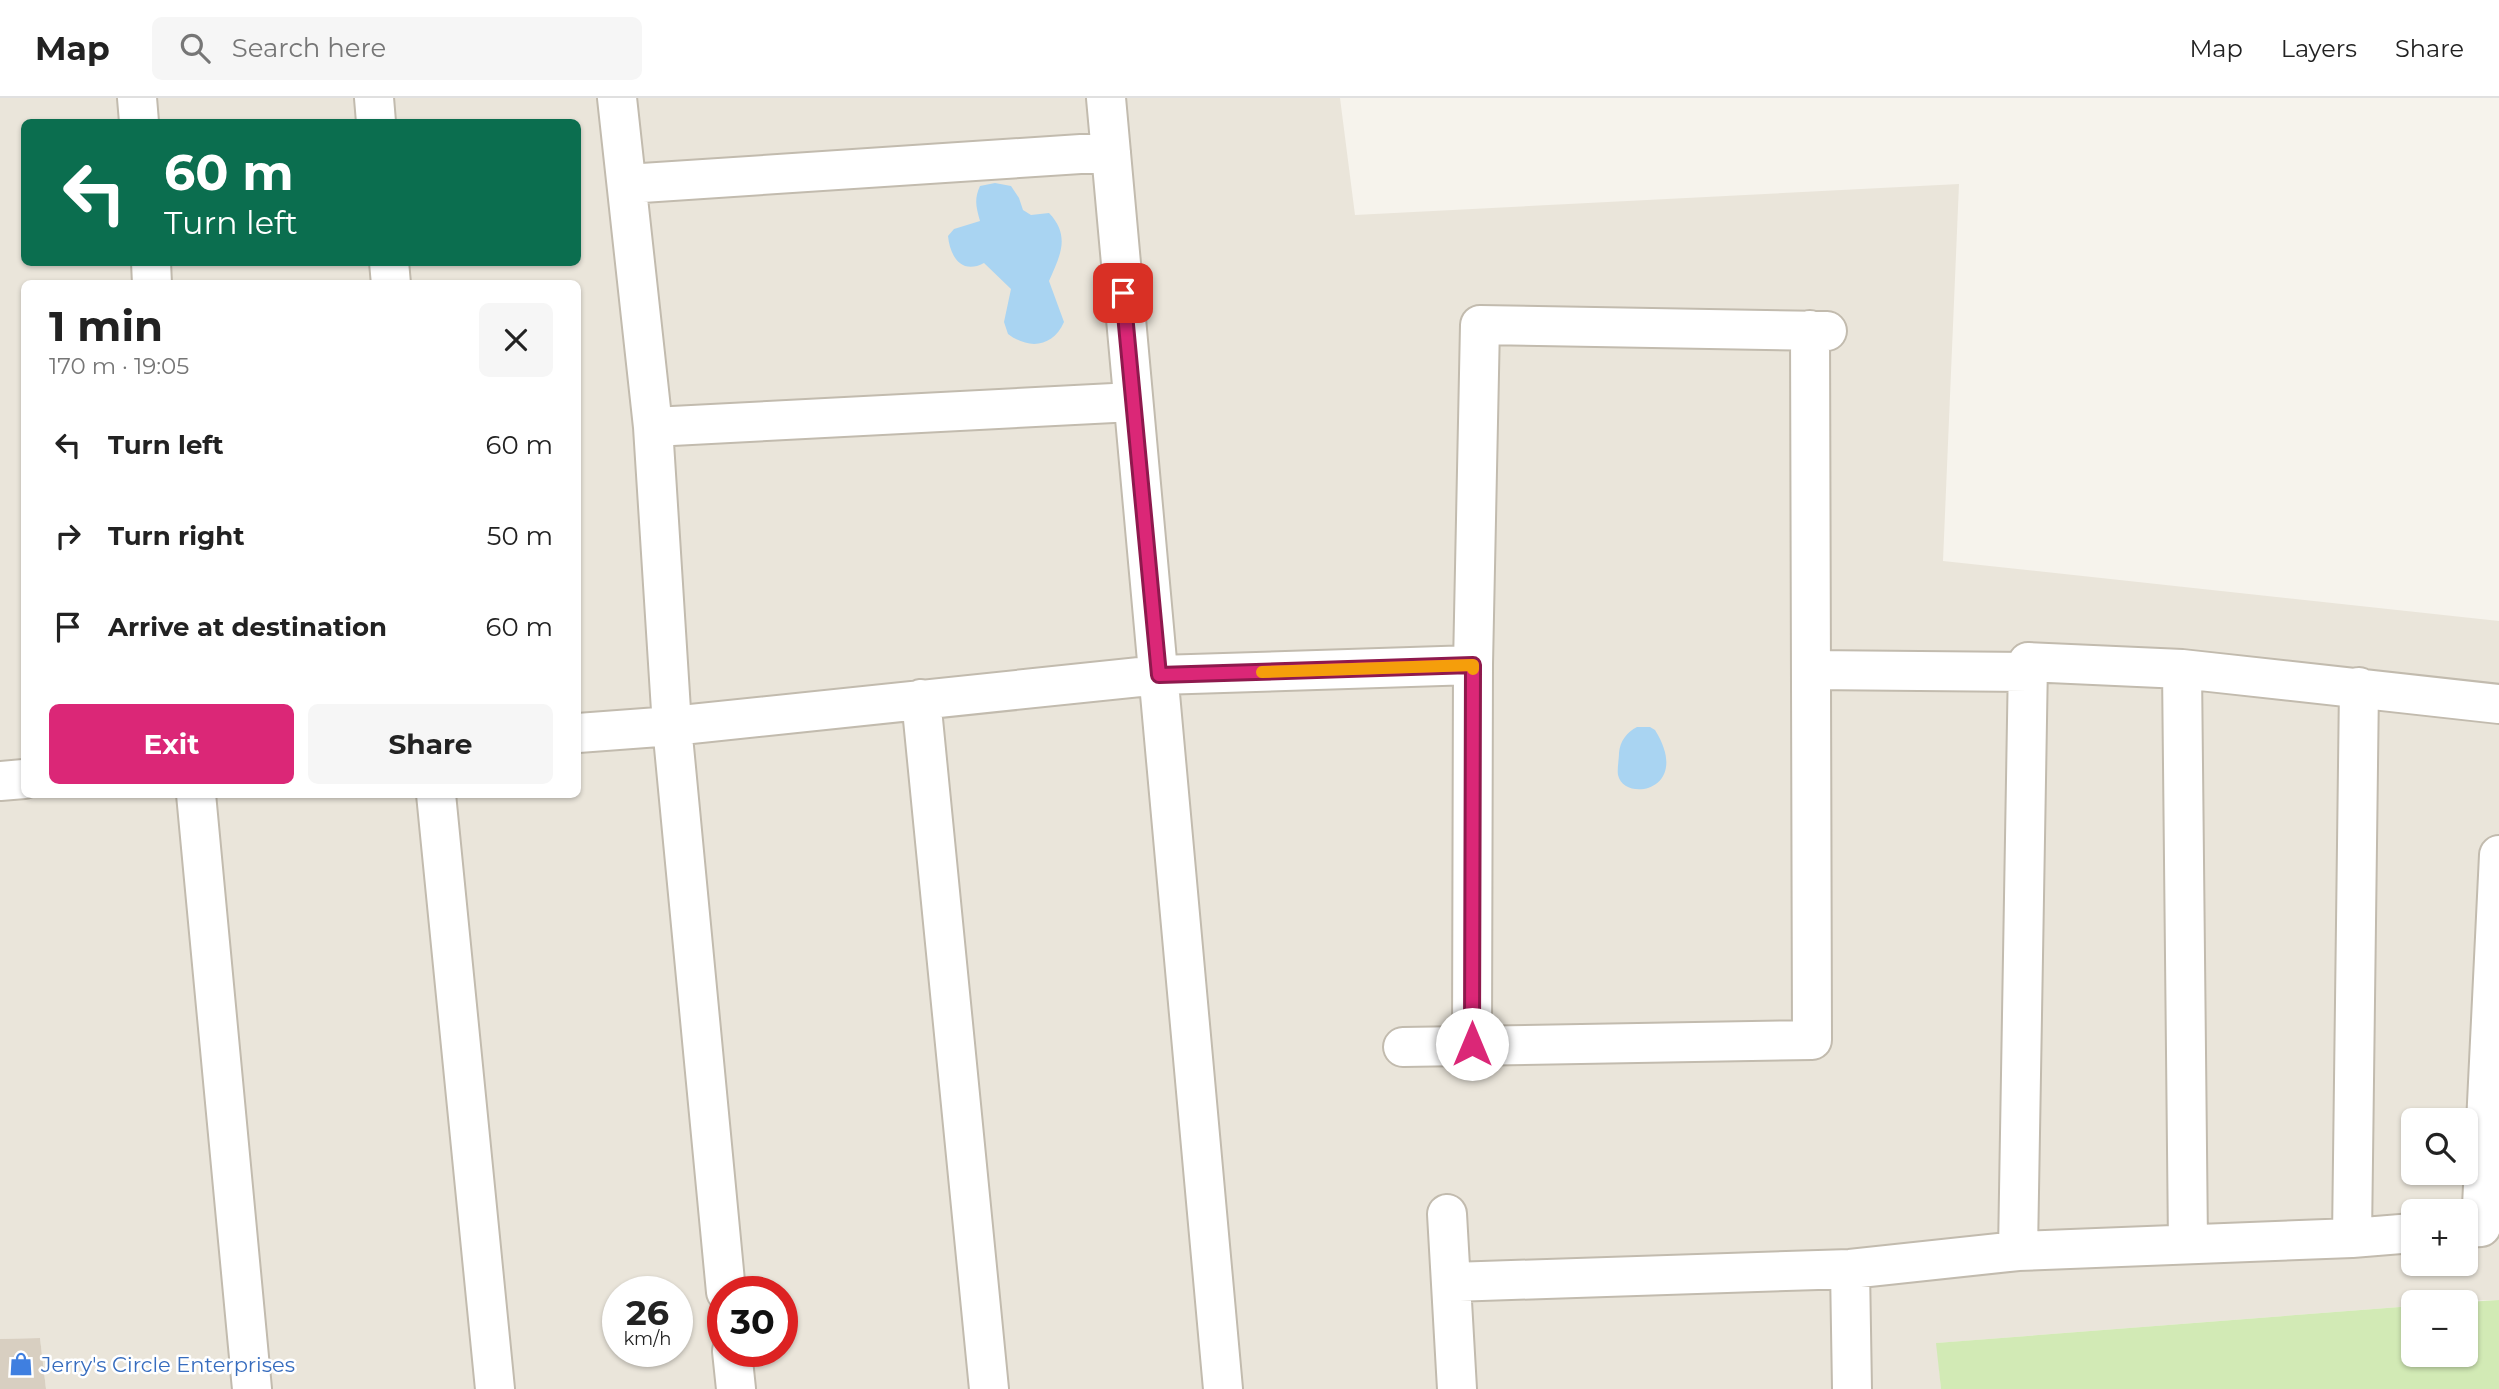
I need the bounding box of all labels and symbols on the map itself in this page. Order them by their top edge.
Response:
pin [1093,263,1153,323]
position arrow [1435,1007,1509,1081]
speed limit sign: 30 [707,1276,798,1367]
shop icon: Jerry's Circle Enterprises [7,1350,35,1378]
place label: Jerry's Circle Enterprises [40,1352,295,1377]

